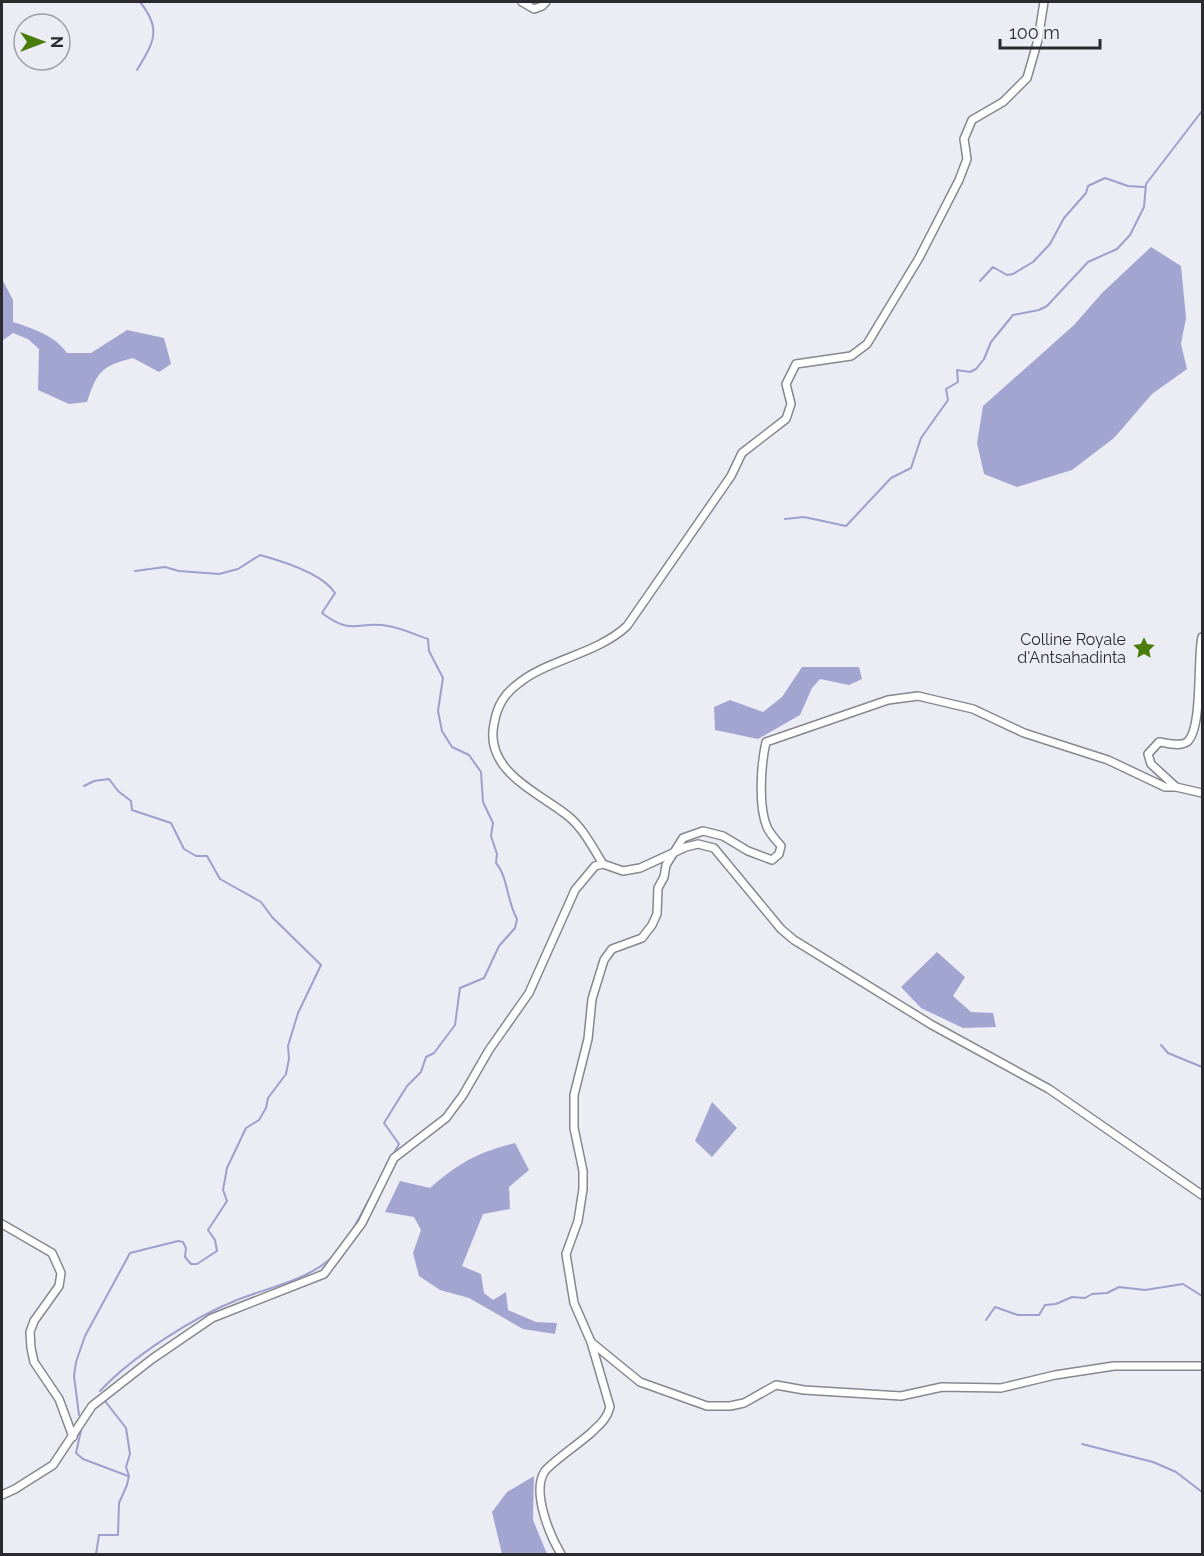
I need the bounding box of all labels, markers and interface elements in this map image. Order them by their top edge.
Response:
north arrow [12,12,72,72]
scale bar [1000,12,1100,50]
text: 100 m [1009,22,1060,43]
text: N [47,36,66,48]
place label: Colline Royale d'Antsahadinta [1017,630,1126,667]
place icon: Colline Royale d'Antsahadinta [1131,635,1157,661]

